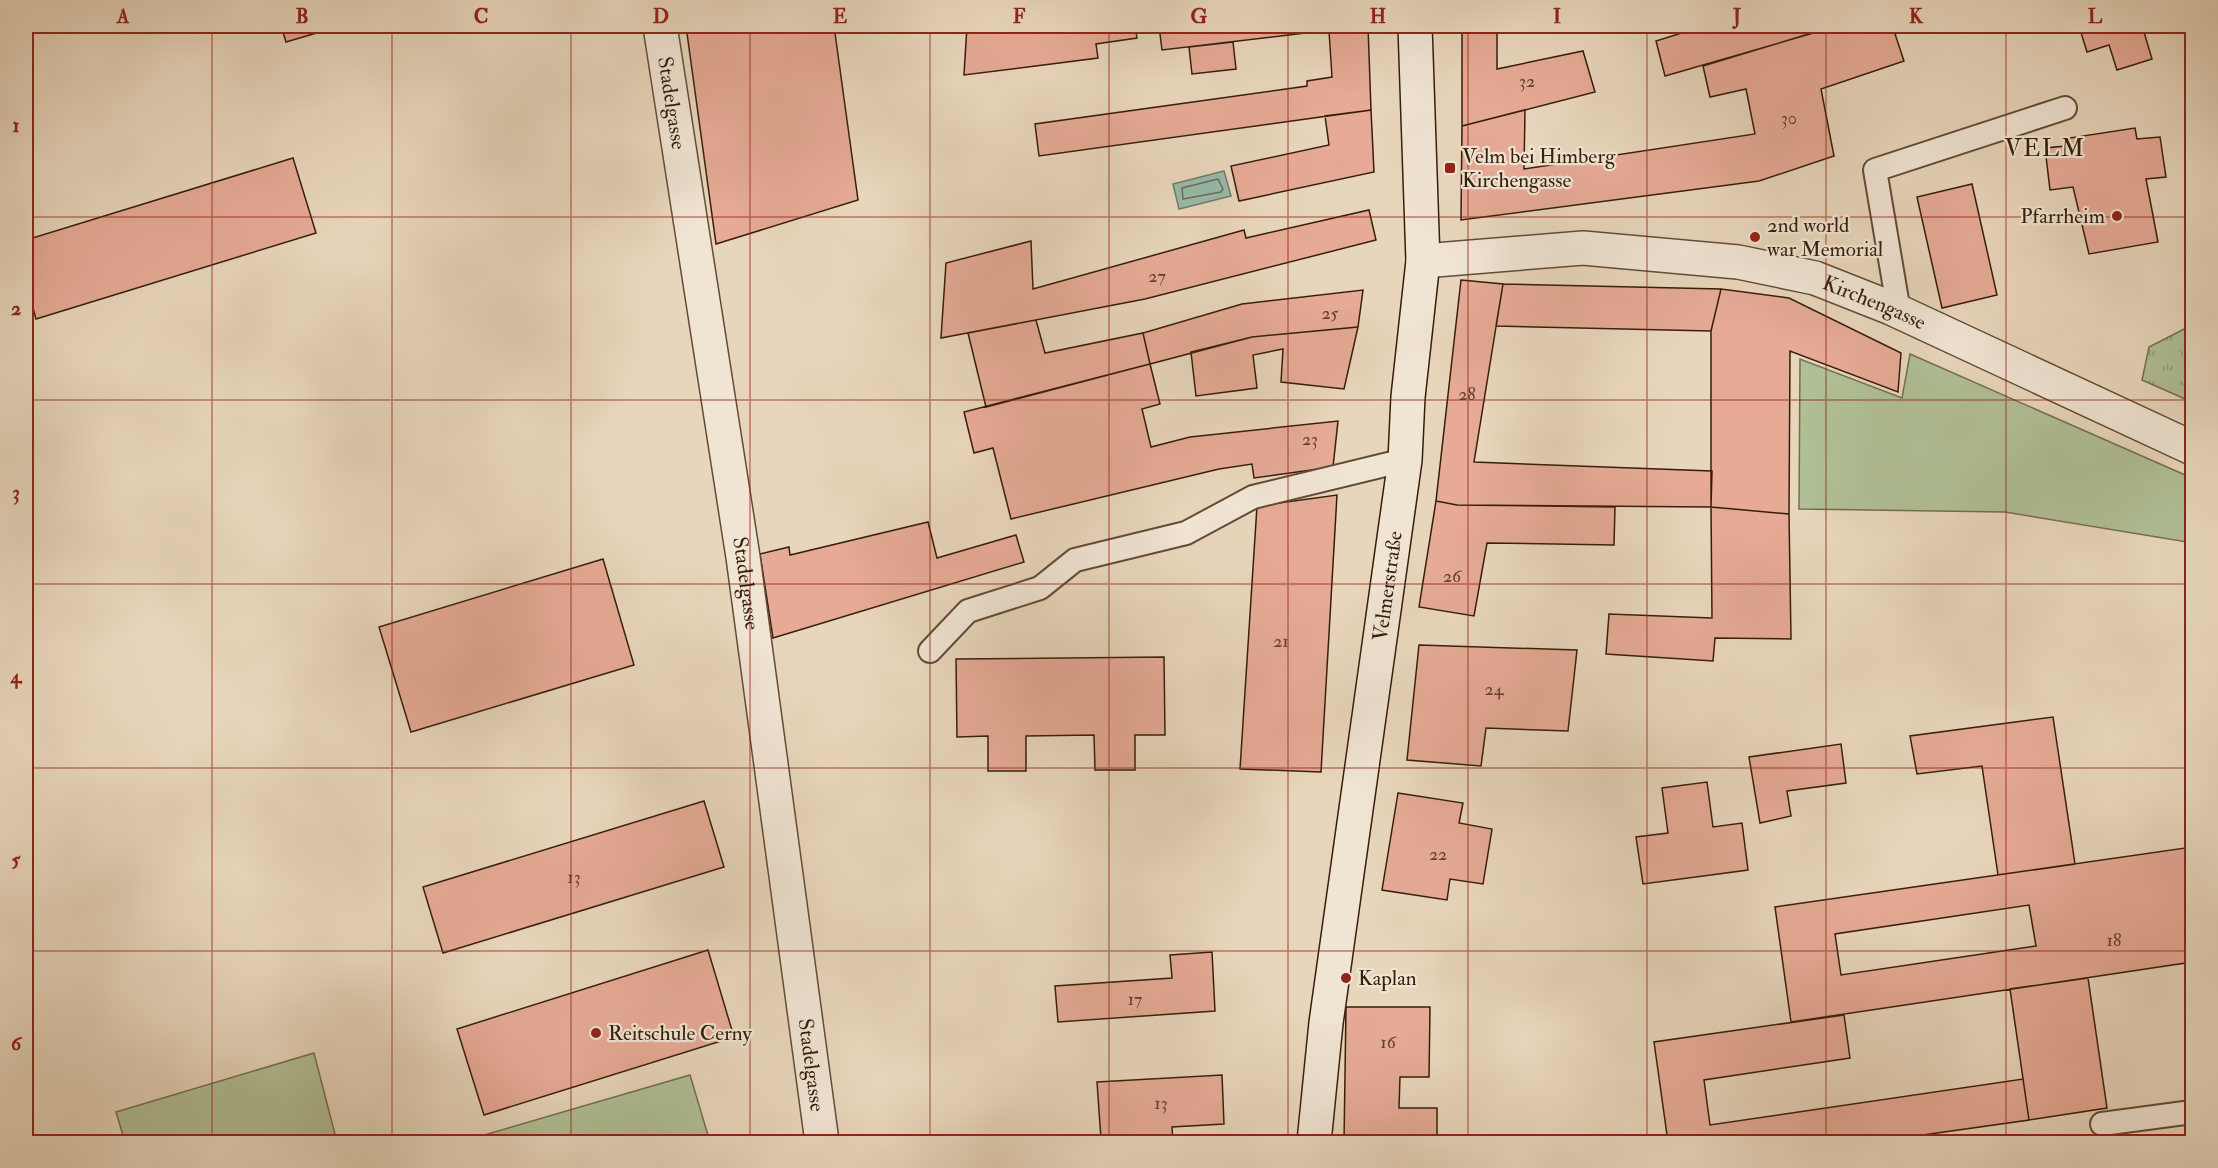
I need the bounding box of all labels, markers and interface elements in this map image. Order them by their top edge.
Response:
text: A [116,4,130,29]
text: B [295,4,309,29]
text: C [474,4,488,29]
text: D [653,4,669,29]
text: E [833,4,848,29]
text: F [1013,4,1026,29]
text: G [1191,4,1208,29]
text: H [1370,4,1386,29]
text: I [1553,4,1561,29]
text: J [1732,4,1741,29]
text: K [1909,4,1924,29]
text: L [2088,4,2103,29]
street label: Stadelgasse [651,55,693,152]
house number: 32 [1519,70,1535,93]
house number: 30 [1781,107,1797,130]
text: 1 [12,113,20,138]
district label: VELM [2005,133,2085,164]
place label: Velm bei Himberg Kirchengasse [1462,143,1616,194]
marker: Velm bei Himberg Kirchengasse [1443,161,1457,175]
place label: Pfarrheim [2020,203,2105,230]
marker: Pfarrheim [2110,209,2124,223]
place label: 2nd world war Memorial [1767,212,1884,263]
marker: 2nd world war Memorial [1748,230,1762,244]
house number: 27 [1148,265,1166,288]
street label: Kirchengasse [1819,269,1931,336]
text: 2 [11,296,21,321]
house number: 25 [1322,302,1339,325]
house number: 28 [1458,383,1476,406]
house number: 23 [1302,428,1318,451]
text: 3 [12,480,20,505]
street label: Velmerstraße [1366,529,1408,643]
street label: Stadelgasse [727,535,766,632]
house number: 26 [1443,565,1462,588]
house number: 21 [1273,630,1289,653]
text: 4 [10,664,23,689]
house number: 24 [1485,678,1505,701]
house number: 22 [1429,843,1447,866]
text: 5 [12,847,22,872]
house number: 13 [567,866,581,889]
house number: 18 [2107,929,2121,952]
place label: Kaplan [1358,965,1417,992]
marker: Kaplan [1339,971,1353,985]
house number: 17 [1128,988,1142,1011]
street label: Stadelgasse [792,1017,831,1113]
place label: Reitschule Cerny [608,1020,752,1047]
marker: Reitschule Cerny [589,1026,603,1040]
text: 6 [11,1031,23,1056]
house number: 16 [1380,1031,1397,1054]
house number: 13 [1154,1092,1168,1115]

